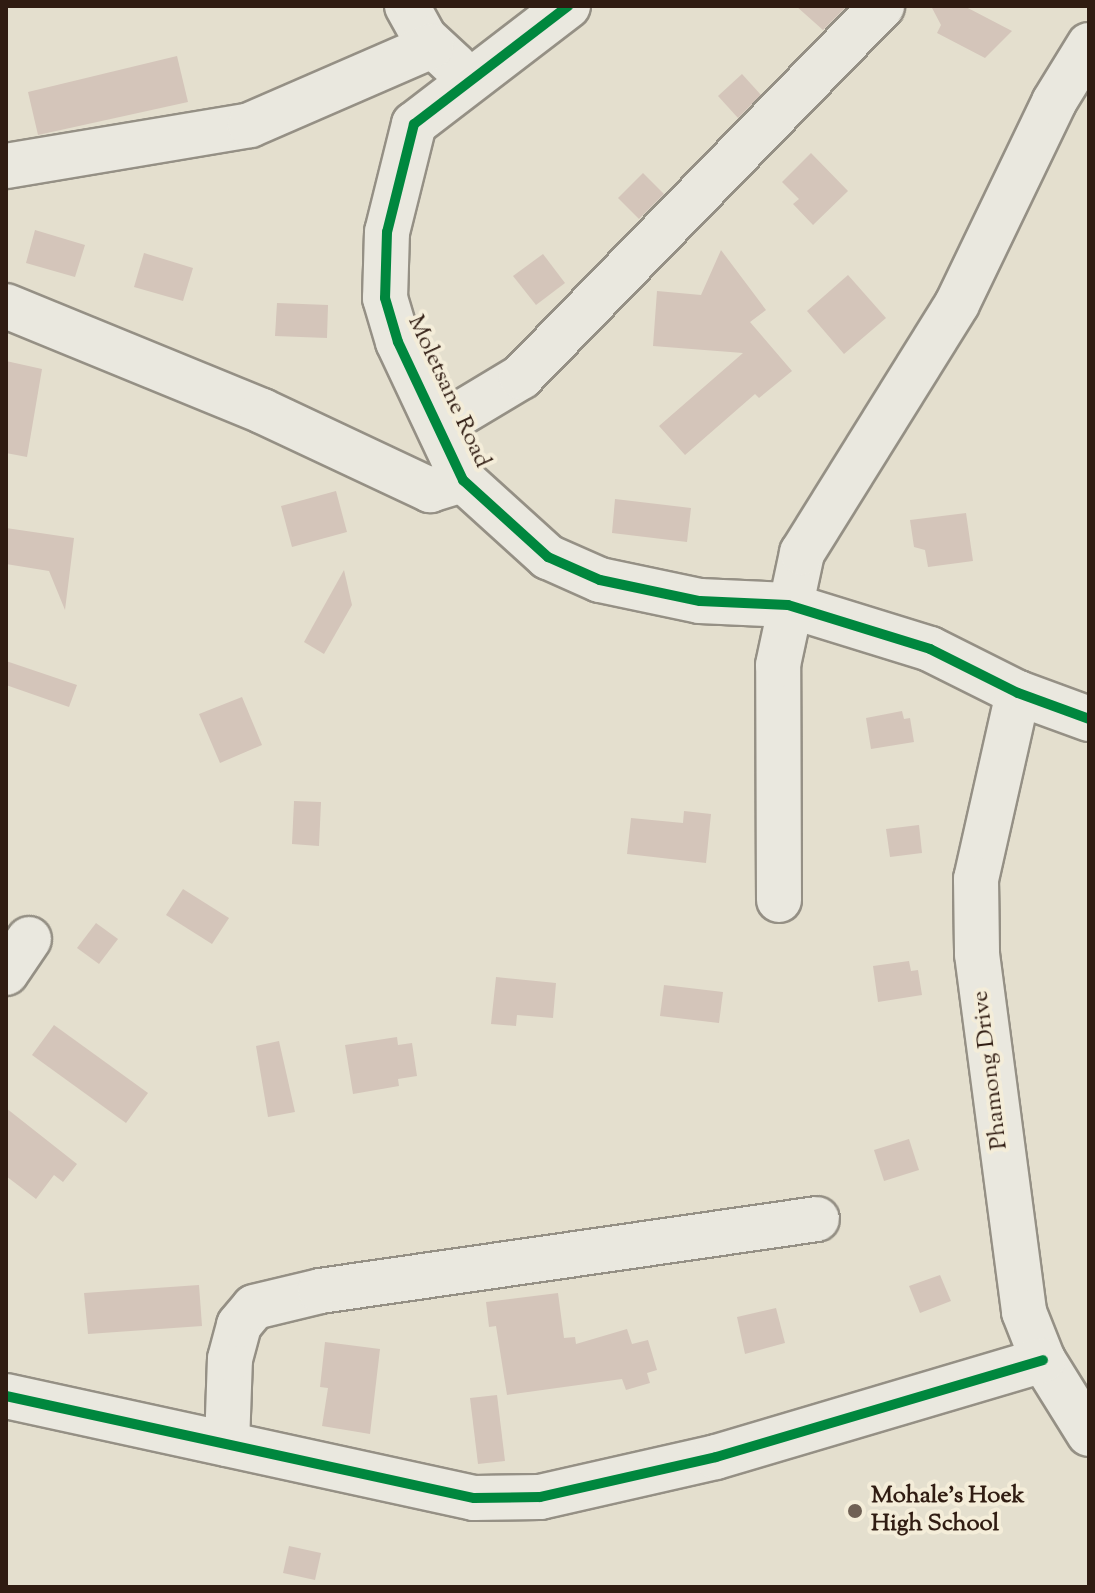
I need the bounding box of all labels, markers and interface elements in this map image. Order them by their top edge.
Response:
street label: Moletsane Road [400,311,496,473]
street label: Phamong Drive [967,989,1015,1151]
place label: Mohale's Hoek High School [871,1483,1025,1539]
marker: Mohale's Hoek High School [846,1502,864,1520]

